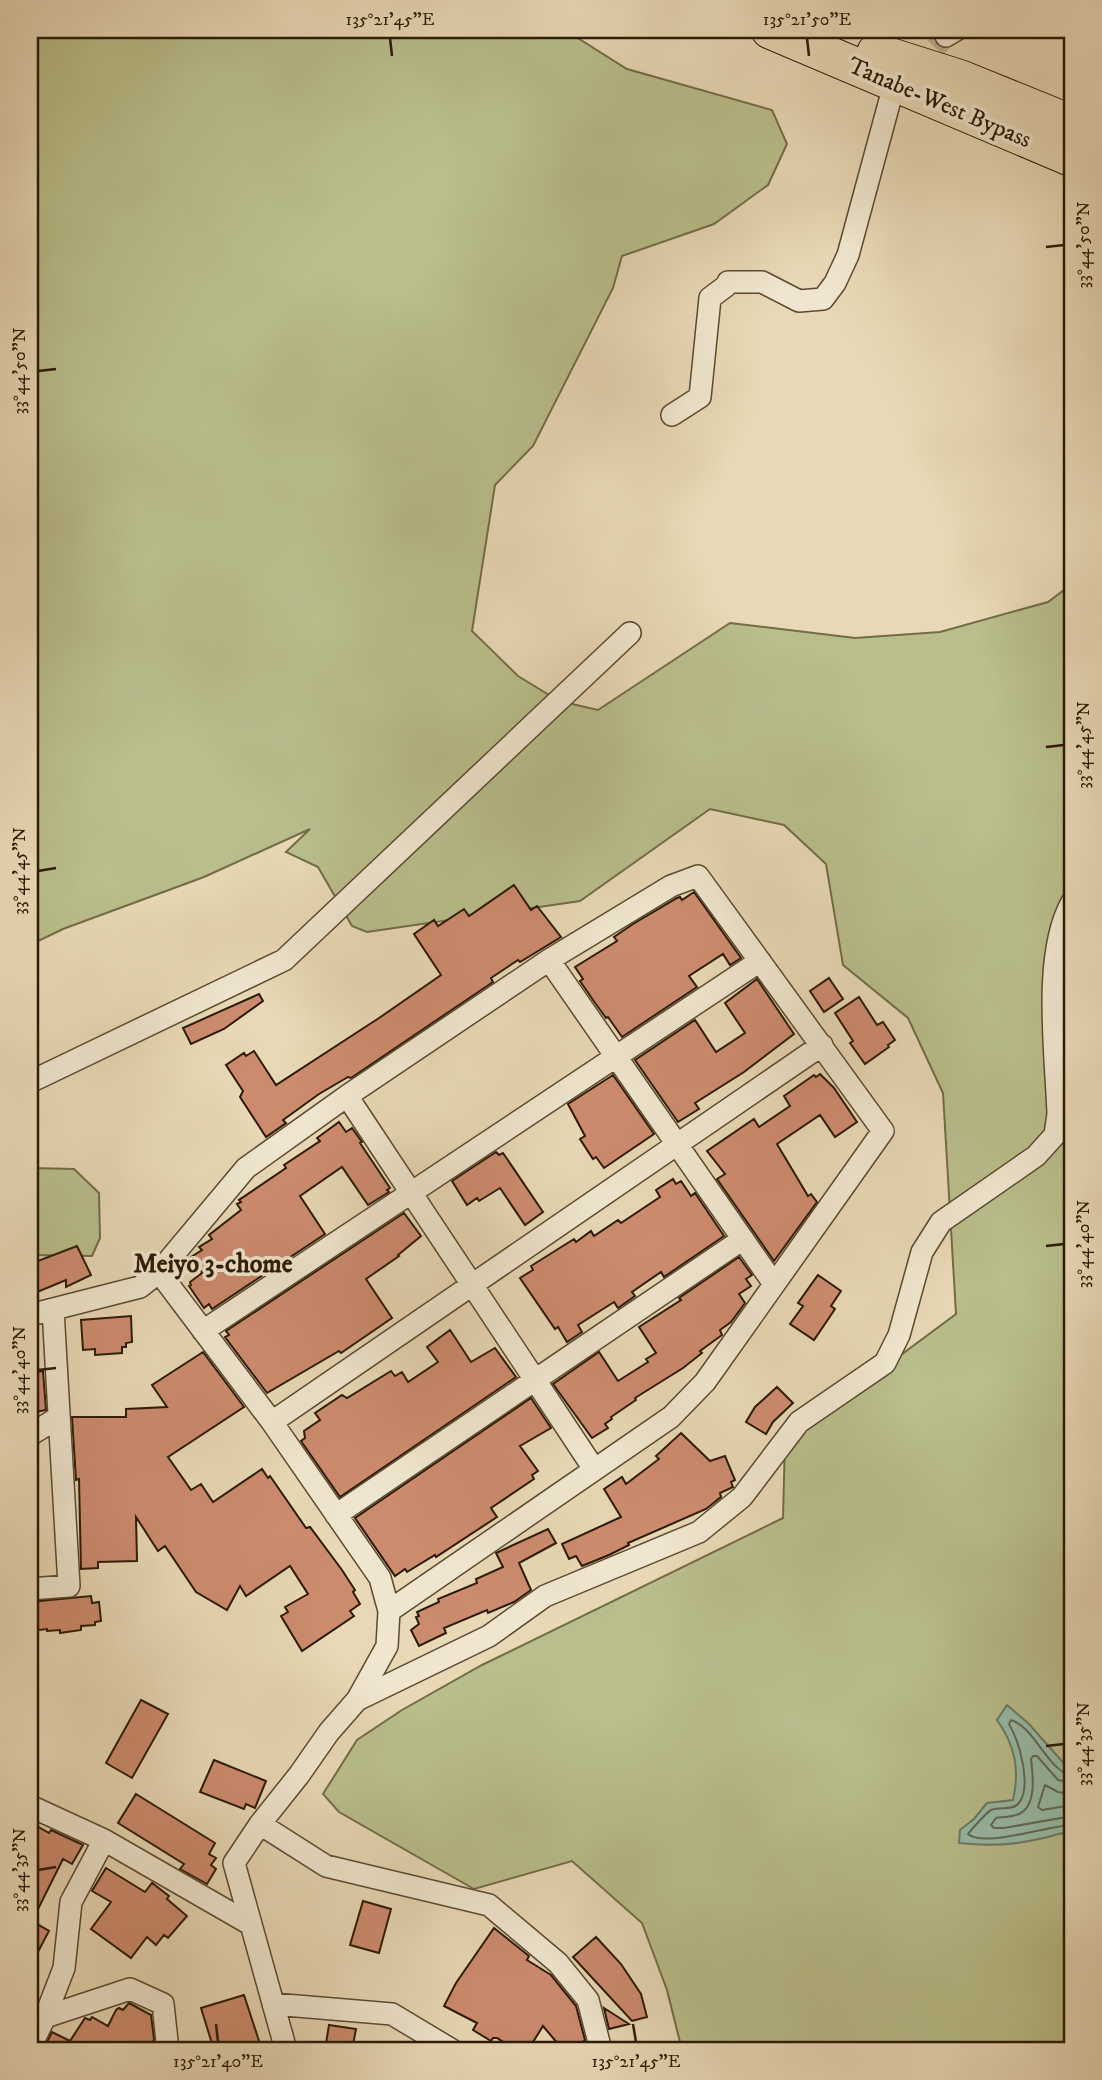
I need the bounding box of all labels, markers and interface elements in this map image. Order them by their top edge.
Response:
text: 135°21'45"E [346,9,435,31]
text: 135°21'50"E [763,9,851,31]
street label: Tanabe-West Bypass [843,51,1036,155]
text: 33°44'50"N [1073,201,1095,288]
text: 33°44'50"N [9,327,31,414]
text: 33°44'45"N [1073,701,1095,789]
text: 33°44'45"N [9,827,31,915]
text: 33°44'40"N [1073,1200,1095,1288]
district label: Meiyo 3-chome [133,1248,293,1281]
text: 33°44'40"N [9,1326,31,1414]
text: 33°44'35"N [1073,1702,1095,1786]
text: 33°44'35"N [9,1828,31,1912]
text: 135°21'40"E [173,2051,263,2073]
text: 135°21'45"E [592,2051,681,2073]

